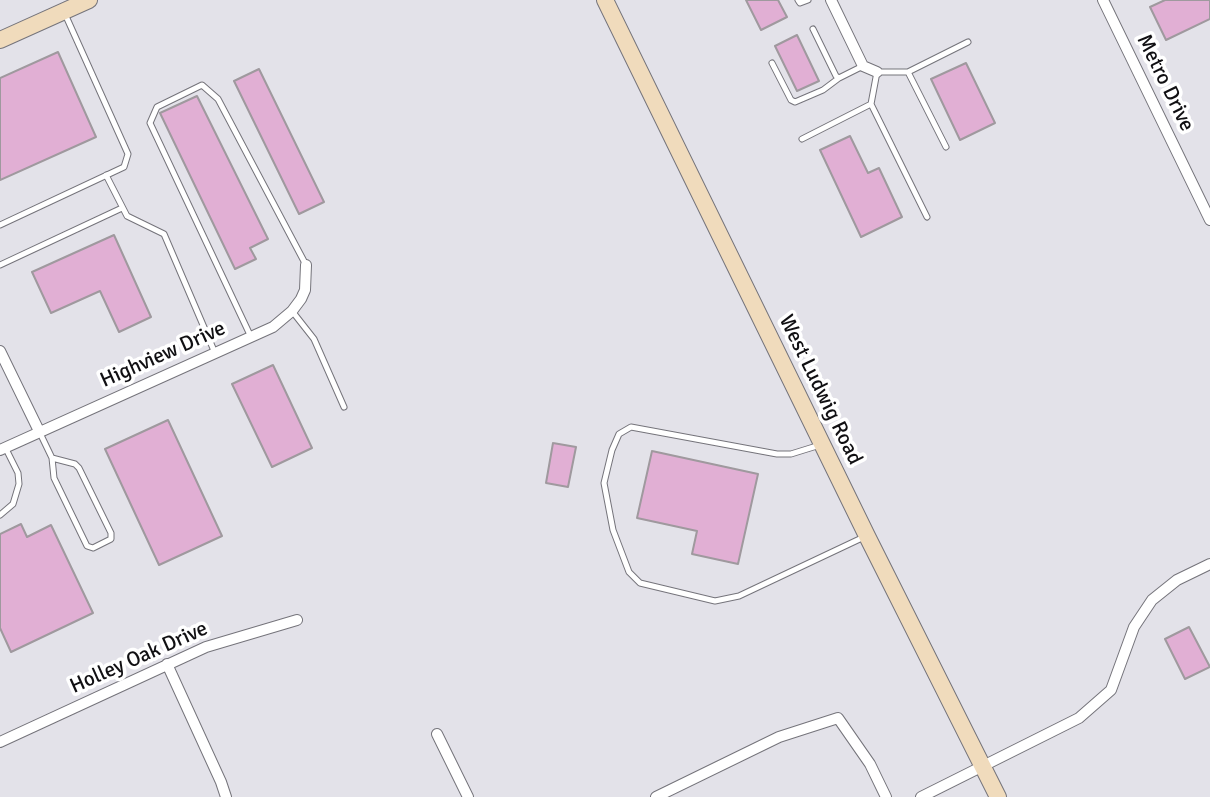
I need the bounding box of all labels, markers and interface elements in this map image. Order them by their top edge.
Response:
street label: Metro Drive [1131,30,1199,136]
street label: West Ludwig Road [773,311,867,469]
street label: Highview Drive [97,316,229,394]
street label: Holley Oak Drive [66,616,212,700]

